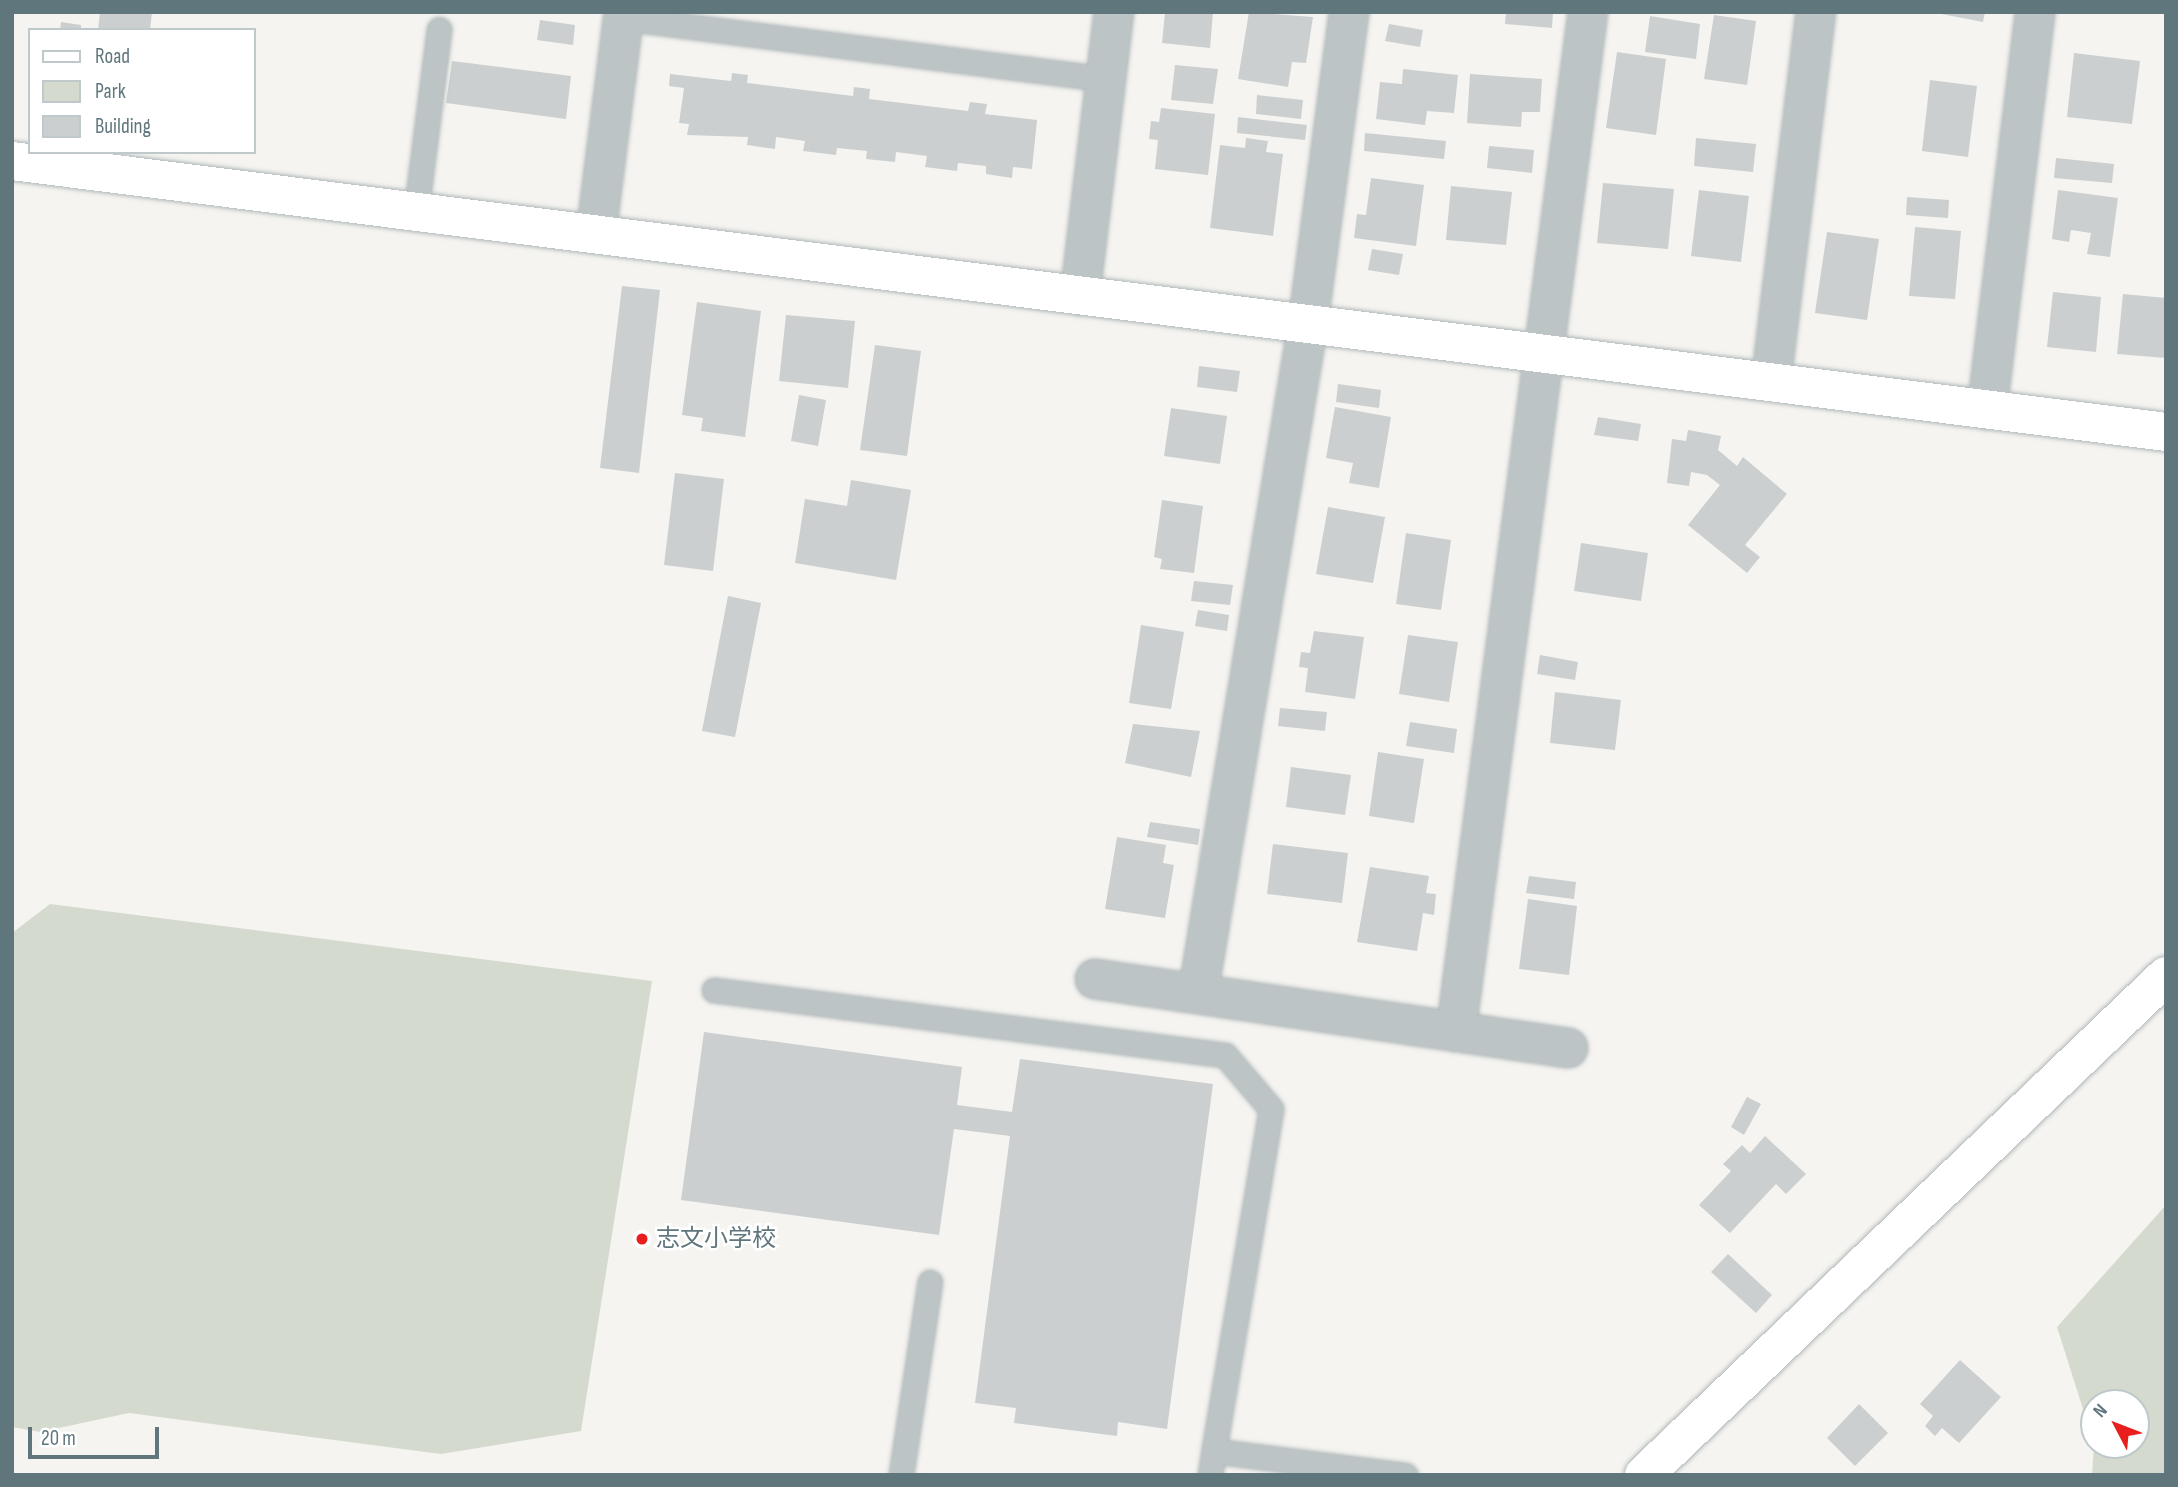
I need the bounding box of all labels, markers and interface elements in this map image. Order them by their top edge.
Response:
legend [28,28,256,154]
text: Road [95,44,130,69]
text: Park [95,79,126,104]
text: Building [95,114,151,139]
place label: 志文小学校 [656,1225,776,1253]
marker: 志文小学校 [634,1231,650,1247]
north arrow [2080,1389,2150,1459]
text: N [2089,1399,2112,1422]
scale bar [32,1414,163,1458]
text: 20 m [41,1426,76,1451]

